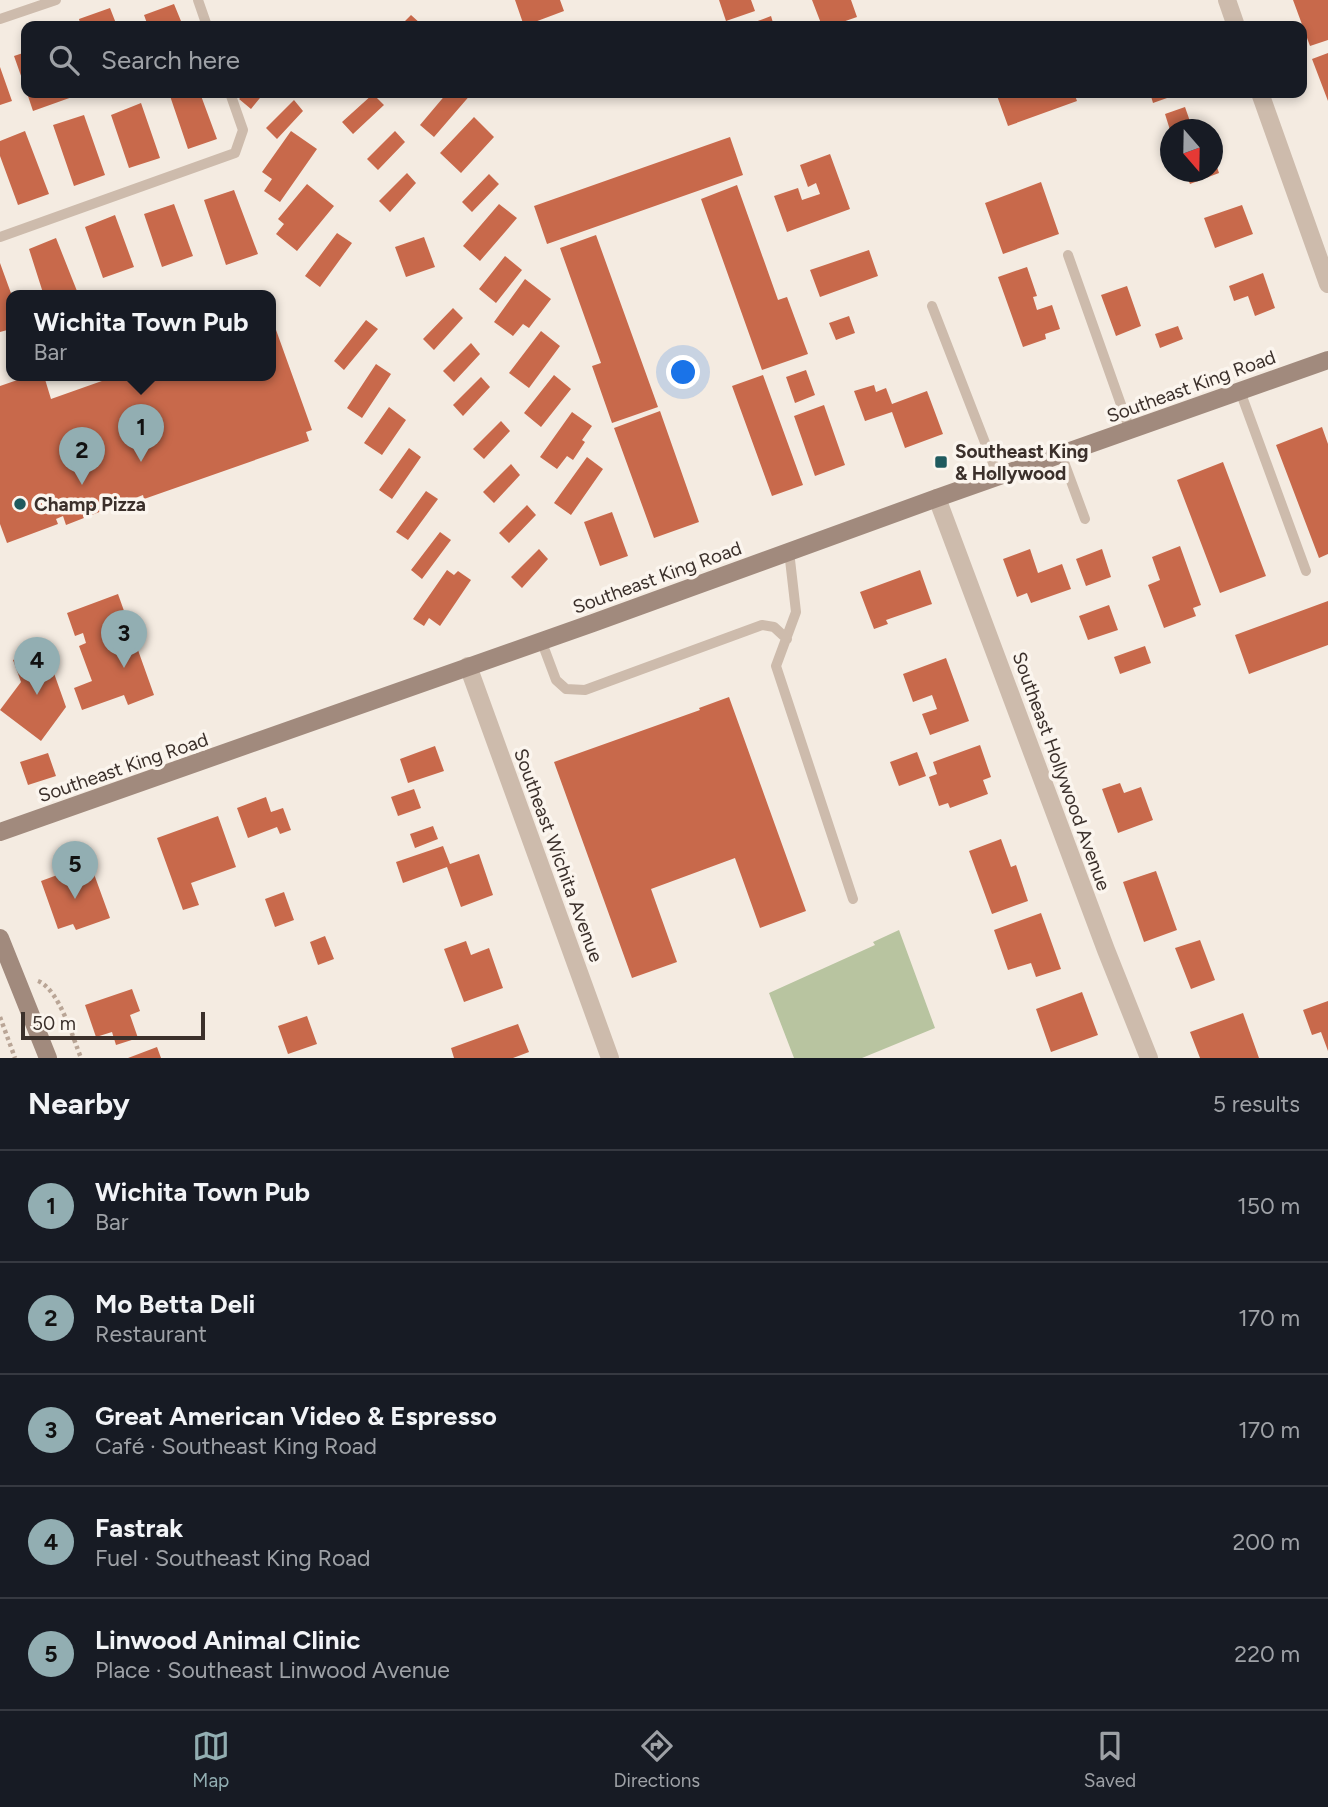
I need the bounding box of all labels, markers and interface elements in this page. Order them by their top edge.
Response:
search box [21,21,1307,98]
icon: search [45,41,83,79]
text: Search here [101,44,240,76]
north arrow [1160,119,1223,182]
popup [6,290,276,381]
text: Wichita Town Pub [33,306,249,338]
text: Bar [33,338,67,366]
street label: Southeast King Road [1104,345,1279,428]
your location [666,355,700,389]
pin: 1 [118,404,164,462]
pin: 2 [59,427,105,485]
place label: Southeast King & Hollywood [955,440,1088,485]
marker: Southeast King & Hollywood [933,454,949,470]
place label: Champ Pizza [34,493,146,516]
marker: Champ Pizza [12,496,28,512]
street label: Southeast King Road [570,536,745,619]
pin: 3 [101,610,147,668]
pin: 4 [14,637,60,695]
street label: Southeast Hollywood Avenue [1008,649,1115,894]
street label: Southeast King Road [35,728,211,807]
street label: Southeast Wichita Avenue [509,745,608,965]
pin: 5 [52,841,98,899]
scale bar [21,1009,205,1041]
text: 50 m [32,1012,76,1035]
text: Nearby [28,1085,130,1122]
text: 5 results [1213,1090,1300,1118]
text: Wichita Town Pub [95,1176,310,1208]
text: 1 [46,1192,56,1220]
text: 150 m [1237,1192,1300,1220]
text: Bar [95,1208,129,1236]
text: Mo Betta Deli [95,1288,255,1320]
text: 2 [44,1304,58,1332]
text: 170 m [1238,1304,1300,1332]
text: Restaurant [95,1320,207,1348]
text: Great American Video & Espresso [95,1400,497,1432]
text: 3 [45,1416,57,1444]
text: 170 m [1238,1416,1300,1444]
text: Café · Southeast King Road [95,1432,377,1460]
text: Fastrak [95,1512,183,1544]
text: 4 [44,1528,58,1556]
text: 200 m [1232,1528,1300,1556]
text: Fuel · Southeast King Road [95,1544,370,1572]
text: Linwood Animal Clinic [95,1624,360,1656]
text: 5 [44,1640,58,1668]
text: 220 m [1234,1640,1300,1668]
text: Place · Southeast Linwood Avenue [95,1656,450,1684]
tab: Map [192,1727,230,1792]
tab: Directions [613,1727,700,1792]
tab: Saved [1084,1727,1136,1792]

